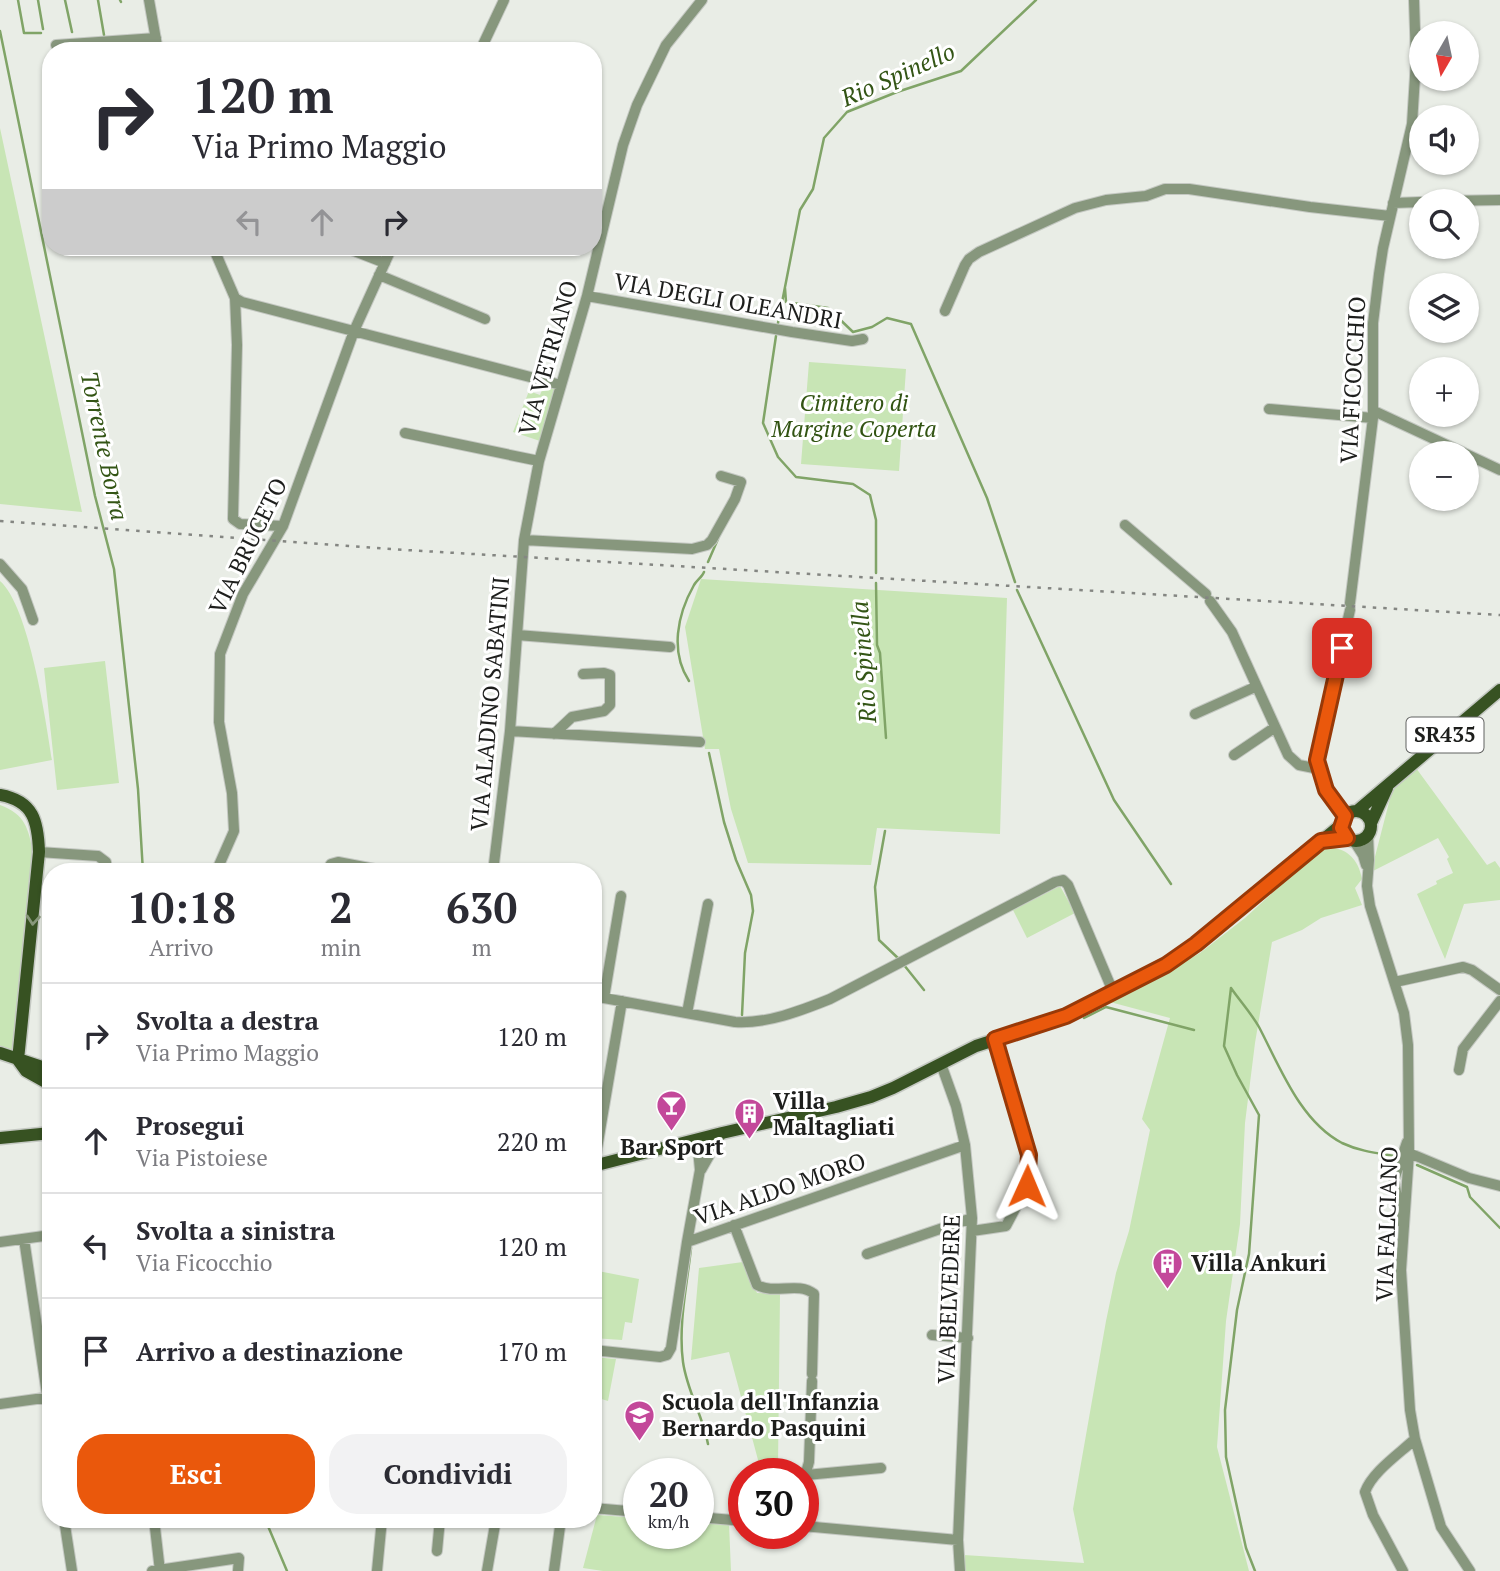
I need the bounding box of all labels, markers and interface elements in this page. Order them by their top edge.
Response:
north arrow [1409,21,1479,91]
map controls [1409,21,1479,511]
water label: Rio Spinello [835,35,960,114]
text: 120 m [192,62,334,127]
icon: right [77,70,168,161]
button: sound [1409,105,1479,175]
text: Via Primo Maggio [192,125,446,167]
button: search [1409,189,1479,259]
icon: left [230,203,268,241]
icon: ahead [303,203,341,241]
icon: right [376,203,414,241]
street label: VIA DEGLI OLEANDRI [612,265,845,336]
button: layers [1409,273,1479,343]
street label: VIA VETRIANO [511,277,584,439]
street label: VIA FICOCCHIO [1333,296,1372,464]
button: + [1409,357,1479,427]
water label: Torrente Borra [74,368,136,523]
park label: Cimitero di Margine Coperta [771,387,936,444]
button: − [1409,441,1479,511]
street label: VIA BRUCETO [201,473,294,619]
street label: VIA ALADINO SABATINI [463,575,516,833]
water label: Rio Spinella [843,600,883,725]
pin [1312,618,1372,678]
icon: arrive [1323,629,1361,667]
road number: SR435 [1406,718,1484,752]
text: 10:18 [127,879,236,935]
text: 2 [329,879,353,935]
text: 630 [446,879,517,935]
one-way arrow [26,915,41,926]
text: Arrivo [149,932,214,963]
text: min [321,932,361,963]
text: m [472,932,492,963]
text: Svolta a destra [136,1003,319,1037]
icon: right [77,1017,115,1055]
text: 120 m [497,1019,567,1053]
text: Via Primo Maggio [136,1037,319,1068]
place label: Villa Maltagliati [773,1085,895,1142]
bar icon: Bar Sport [655,1089,689,1133]
building icon: Villa Maltagliati [733,1097,767,1141]
text: Prosegui [136,1108,244,1142]
icon: ahead [77,1122,115,1160]
text: 220 m [497,1124,567,1158]
place label: Bar Sport [620,1131,724,1162]
text: Via Pistoiese [136,1142,268,1173]
street label: VIA ALDO MORO [690,1145,870,1232]
street label: VIA FALCIANO [1368,1146,1405,1302]
position arrow [990,1149,1064,1223]
text: Svolta a sinistra [136,1213,335,1247]
street label: VIA BELVEDERE [930,1214,967,1384]
icon: left [77,1227,115,1265]
text: 120 m [497,1229,567,1263]
building icon: Villa Ankuri [1151,1246,1185,1290]
text: Via Ficocchio [136,1247,272,1278]
place label: Villa Ankuri [1191,1247,1327,1278]
icon: arrive [77,1332,115,1370]
text: Arrivo a destinazione [136,1334,403,1368]
text: 170 m [497,1334,567,1368]
place label: Scuola dell'Infanzia Bernardo Pasquini [662,1386,879,1443]
school or university icon: Scuola dell'Infanzia Bernardo Pasquini [622,1398,656,1442]
button: Esci [77,1434,315,1514]
button: Condividi [329,1434,567,1514]
speed limit sign: 30 [728,1458,819,1549]
text: 20 [649,1471,688,1517]
text: km/h [648,1509,689,1533]

